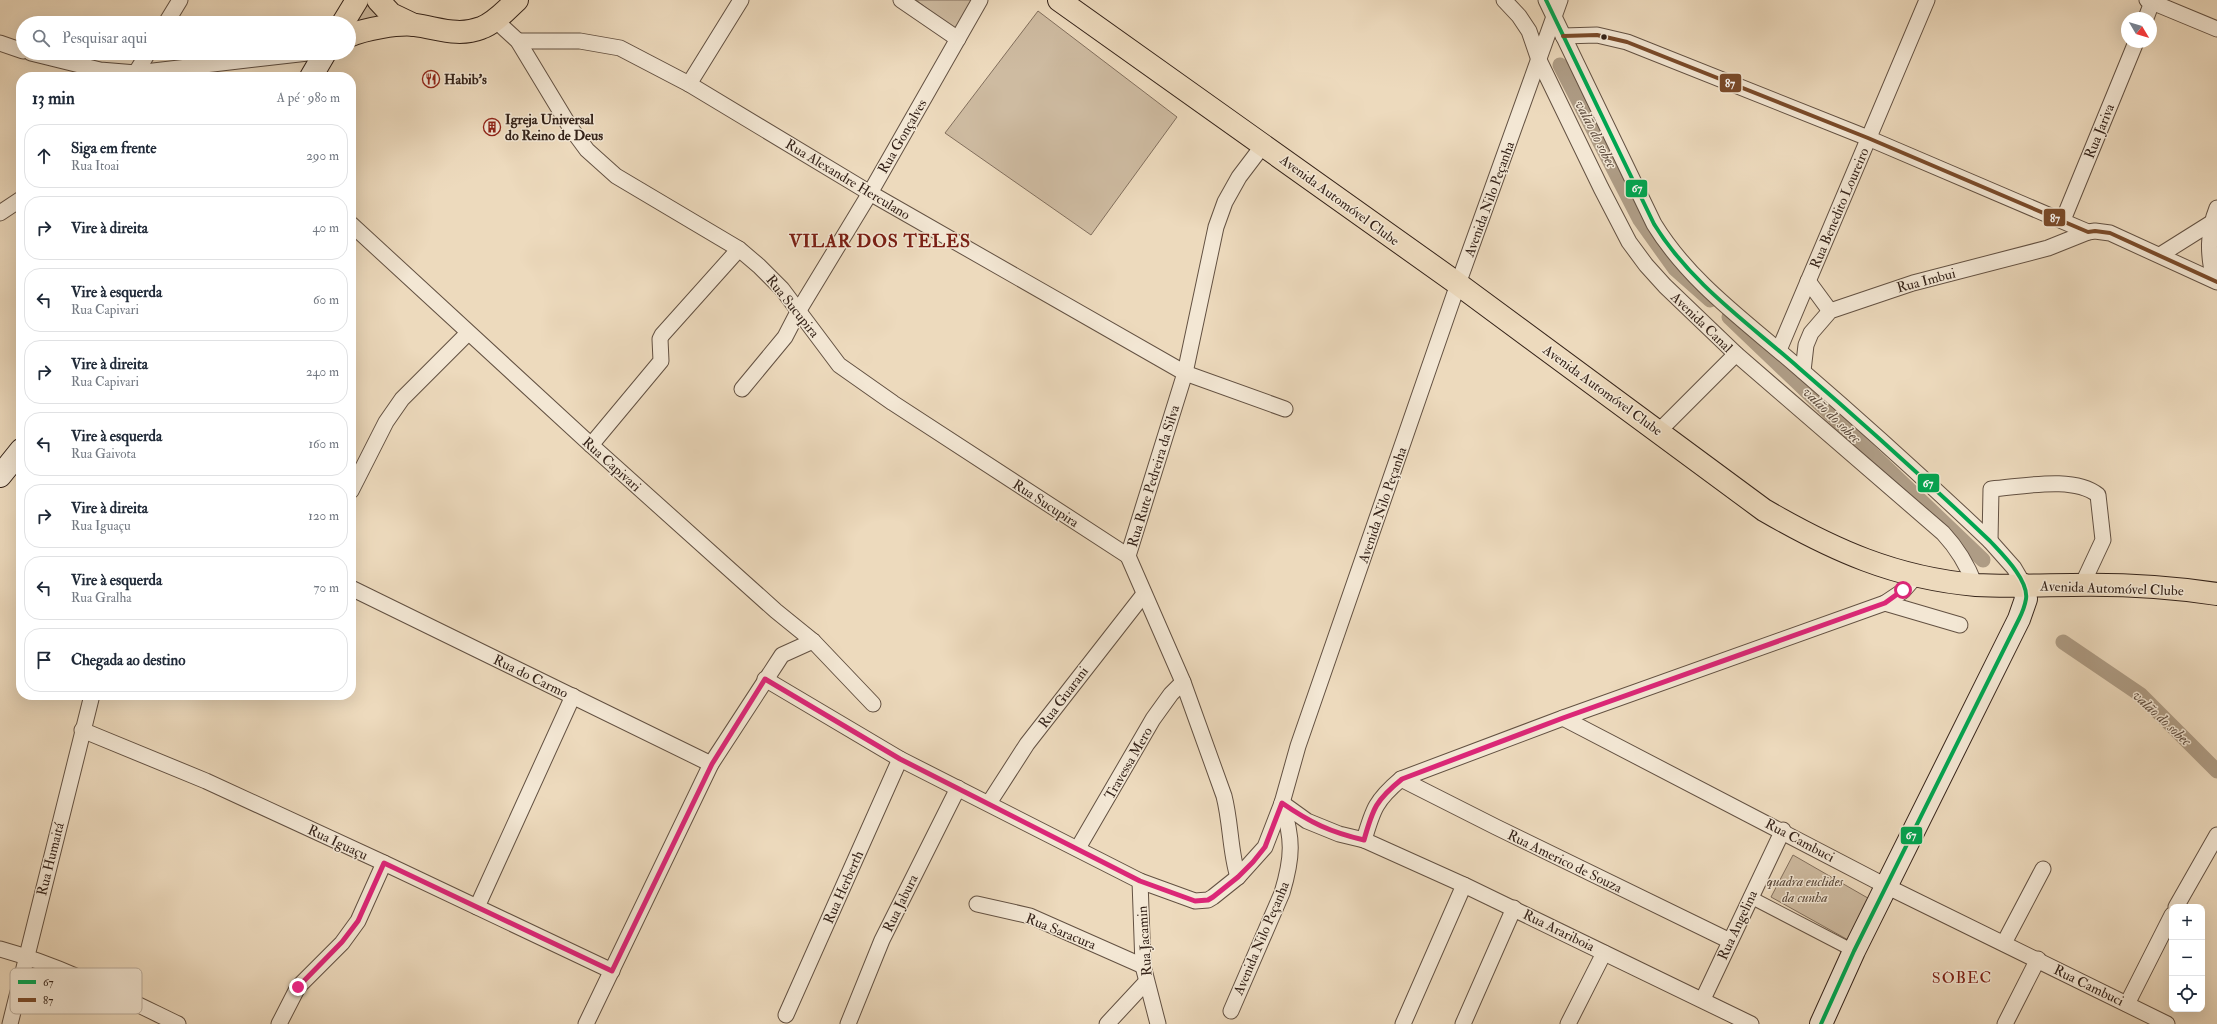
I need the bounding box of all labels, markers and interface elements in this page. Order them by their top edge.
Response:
north arrow [2121,12,2157,48]
search box [16,16,356,60]
icon: search [30,27,52,49]
text: Pesquisar aqui [62,29,147,48]
unlabelled marker [1599,32,1609,42]
restaurant icon: Habib's [421,69,441,89]
place label: Habib's [444,71,487,88]
line badge: 87 [1719,73,1742,93]
text: 87 [1725,77,1736,90]
text: 13 min [32,88,75,109]
text: A pé · 980 m [277,90,340,106]
street label: Rua Gonçalves [874,96,931,176]
water label: valão do sobec [1570,97,1621,172]
street label: Rua Jariva [2081,101,2118,161]
place label: Igreja Universal do Reino de Deus [505,111,603,144]
building icon: Igreja Universal do Reino de Deus [482,117,502,137]
street label: Rua Alexandre Herculano [782,135,913,224]
text: Siga em frente [71,139,157,158]
street label: Avenida Nilo Peçanha [1460,139,1518,260]
icon: ahead [33,145,55,167]
street label: Rua Benedito Loureiro [1806,145,1873,271]
text: 290 m [306,148,339,164]
street label: Avenida Automóvel Clube [1276,151,1403,250]
text: Rua Itoai [71,158,119,174]
line badge: 67 [1625,179,1648,198]
text: 67 [1632,182,1643,195]
line badge: 87 [2043,208,2066,227]
text: 87 [2050,212,2061,225]
icon: right [33,217,55,239]
text: Vire à direita [71,219,148,238]
text: 40 m [313,220,339,236]
district label: VILAR DOS TELES [788,230,971,253]
street label: Rua Imbui [1895,264,1958,296]
street label: Rua Sucupira [762,272,823,342]
text: Vire à esquerda [71,283,162,302]
street label: Avenida Canal [1667,288,1736,356]
icon: left [33,289,55,311]
text: 60 m [313,292,339,308]
text: Rua Capivari [71,302,139,318]
street label: Avenida Automóvel Clube [1539,341,1666,440]
text: Vire à direita [71,355,148,374]
icon: right [33,361,55,383]
text: 240 m [306,364,339,380]
text: Rua Capivari [71,374,139,390]
water label: valão do sobec [1799,383,1865,448]
street label: Rua Rute Pedreira da Silva [1124,403,1183,549]
text: Vire à esquerda [71,427,162,446]
icon: left [33,433,55,455]
street label: Rua Capivari [578,434,645,496]
text: 160 m [308,436,339,452]
street label: Avenida Nilo Peçanha [1354,445,1410,566]
text: Rua Gaivota [71,446,136,462]
line badge: 67 [1917,473,1940,493]
street label: Rua Sucupira [1009,476,1082,532]
text: 67 [1923,477,1934,490]
text: Vire à direita [71,499,148,518]
icon: right [33,505,55,527]
text: 120 m [308,508,339,524]
text: Rua Iguaçu [71,518,131,534]
text: Vire à esquerda [71,571,162,590]
icon: left [33,577,55,599]
street label: Avenida Automóvel Clube [2039,577,2184,600]
text: 70 m [314,580,339,596]
route start [1894,581,1912,599]
text: Rua Gralha [71,590,132,606]
icon: arrive [33,649,55,671]
text: Chegada ao destino [71,651,186,670]
street label: Rua do Carmo [491,651,571,702]
street label: Rua Guarani [1035,663,1092,731]
water label: valão do sobec [2128,686,2195,751]
street label: Travessa Mero [1101,724,1156,802]
street label: Rua Cambuci [1762,815,1838,866]
street label: Rua Humaitá [33,820,68,898]
street label: Rua Iguaçu [305,821,371,864]
street label: Rua Americo de Souza [1505,826,1625,897]
line badge: 67 [1900,826,1923,845]
text: 67 [1906,829,1917,842]
street label: Rua Herberth [820,848,867,926]
street label: Rua Jabura [879,871,922,935]
park label: quadra euclides da cunha [1767,873,1844,906]
street label: Avenida Nilo Peçanha [1229,879,1293,998]
street label: Rua Angelina [1714,887,1761,963]
map controls [2169,904,2205,1012]
button: + [2169,904,2205,940]
street label: Rua Jacamin [1134,905,1155,977]
street label: Rua Arariboia [1520,906,1598,955]
street label: Rua Saracura [1023,910,1099,953]
button: − [2169,940,2205,976]
street label: Rua Cambuci [2051,961,2127,1010]
legend [10,968,142,1014]
district label: SOBEC [1932,968,1992,988]
text: 67 [43,976,54,989]
button: locate [2169,976,2205,1012]
route end [289,978,307,996]
text: 87 [43,994,53,1007]

